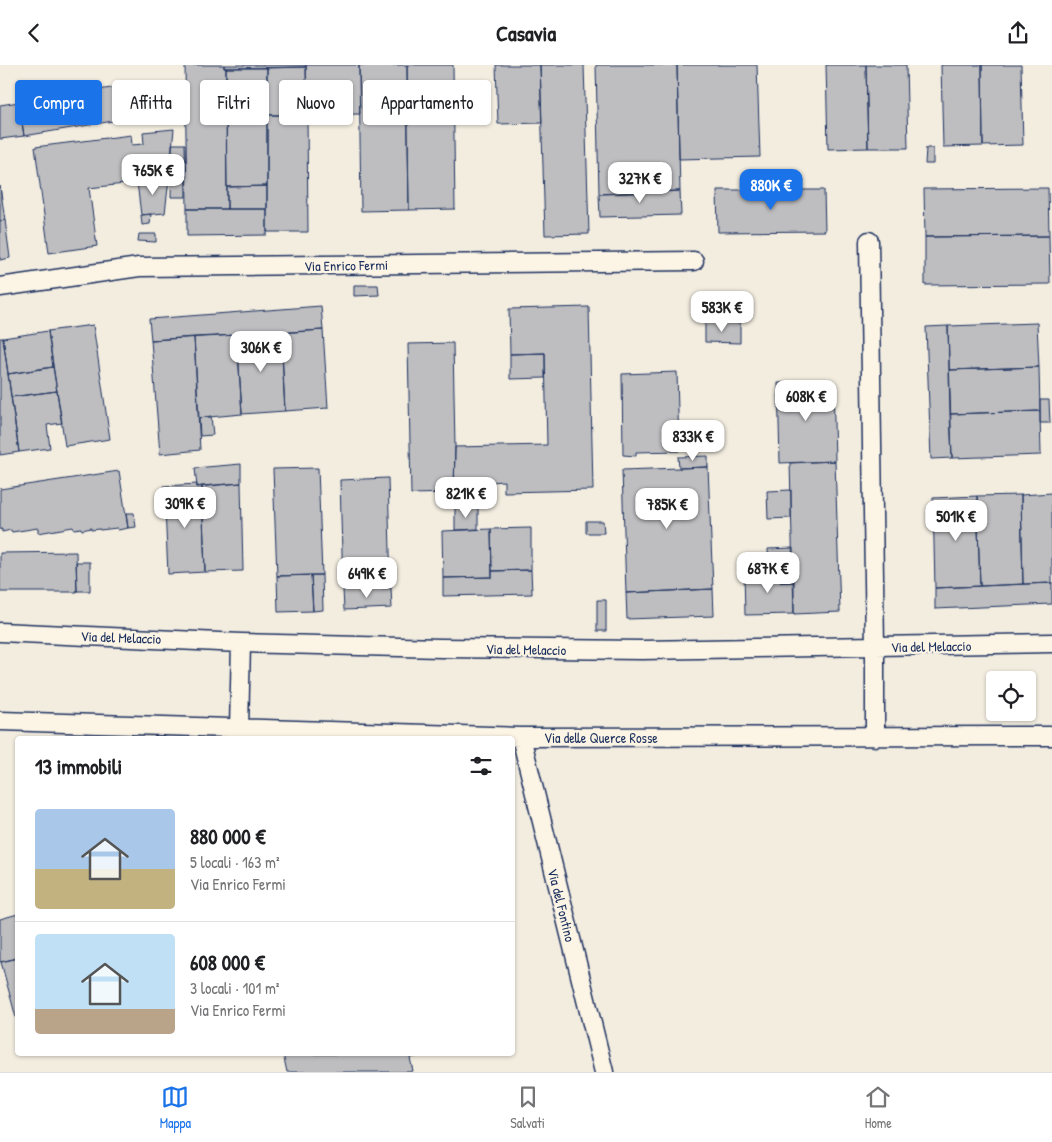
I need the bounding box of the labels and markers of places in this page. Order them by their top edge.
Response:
pin: 765K € [112,153,194,196]
pin: 327K € [599,161,681,204]
pin: 880K € [730,169,812,211]
pin: 583K € [681,291,763,333]
pin: 306K € [220,331,302,373]
pin: 608K € [765,379,847,422]
pin: 833K € [652,419,734,462]
pin: 821K € [425,477,507,519]
pin: 309K € [144,487,226,529]
pin: 785K € [626,487,708,530]
pin: 501K € [915,499,997,542]
pin: 687K € [727,551,809,594]
pin: 649K € [326,557,408,599]

